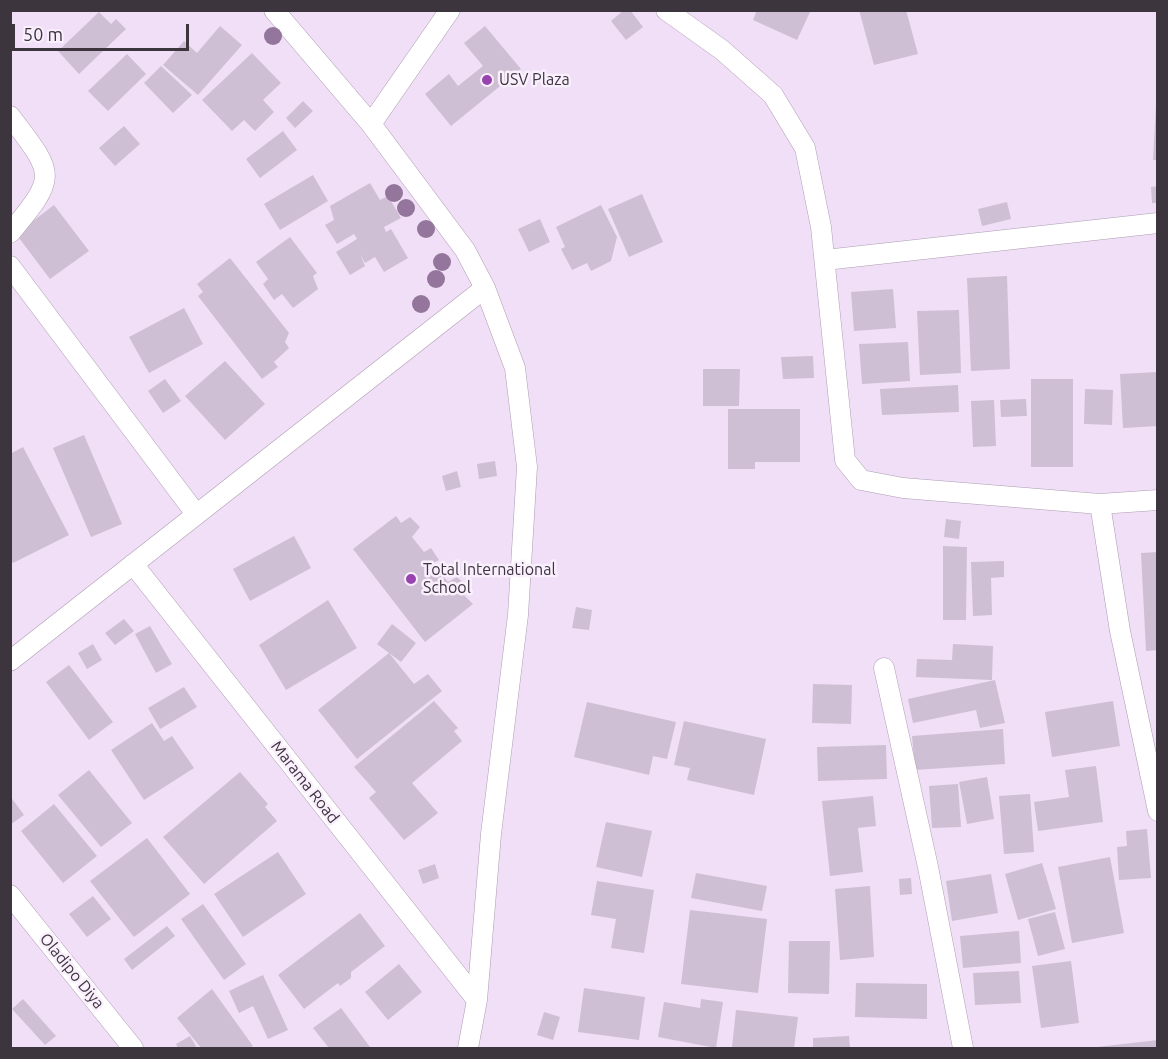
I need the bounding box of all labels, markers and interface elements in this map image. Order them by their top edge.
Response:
scale bar [15,12,192,50]
text: 50 m [23,24,63,44]
place label: USV Plaza [499,70,570,90]
marker: USV Plaza [480,73,494,87]
place label: Total International School [423,560,556,598]
marker: Total International School [404,572,418,586]
street label: Marama Road [267,737,343,827]
street label: Oladipo Diya [36,929,108,1013]

